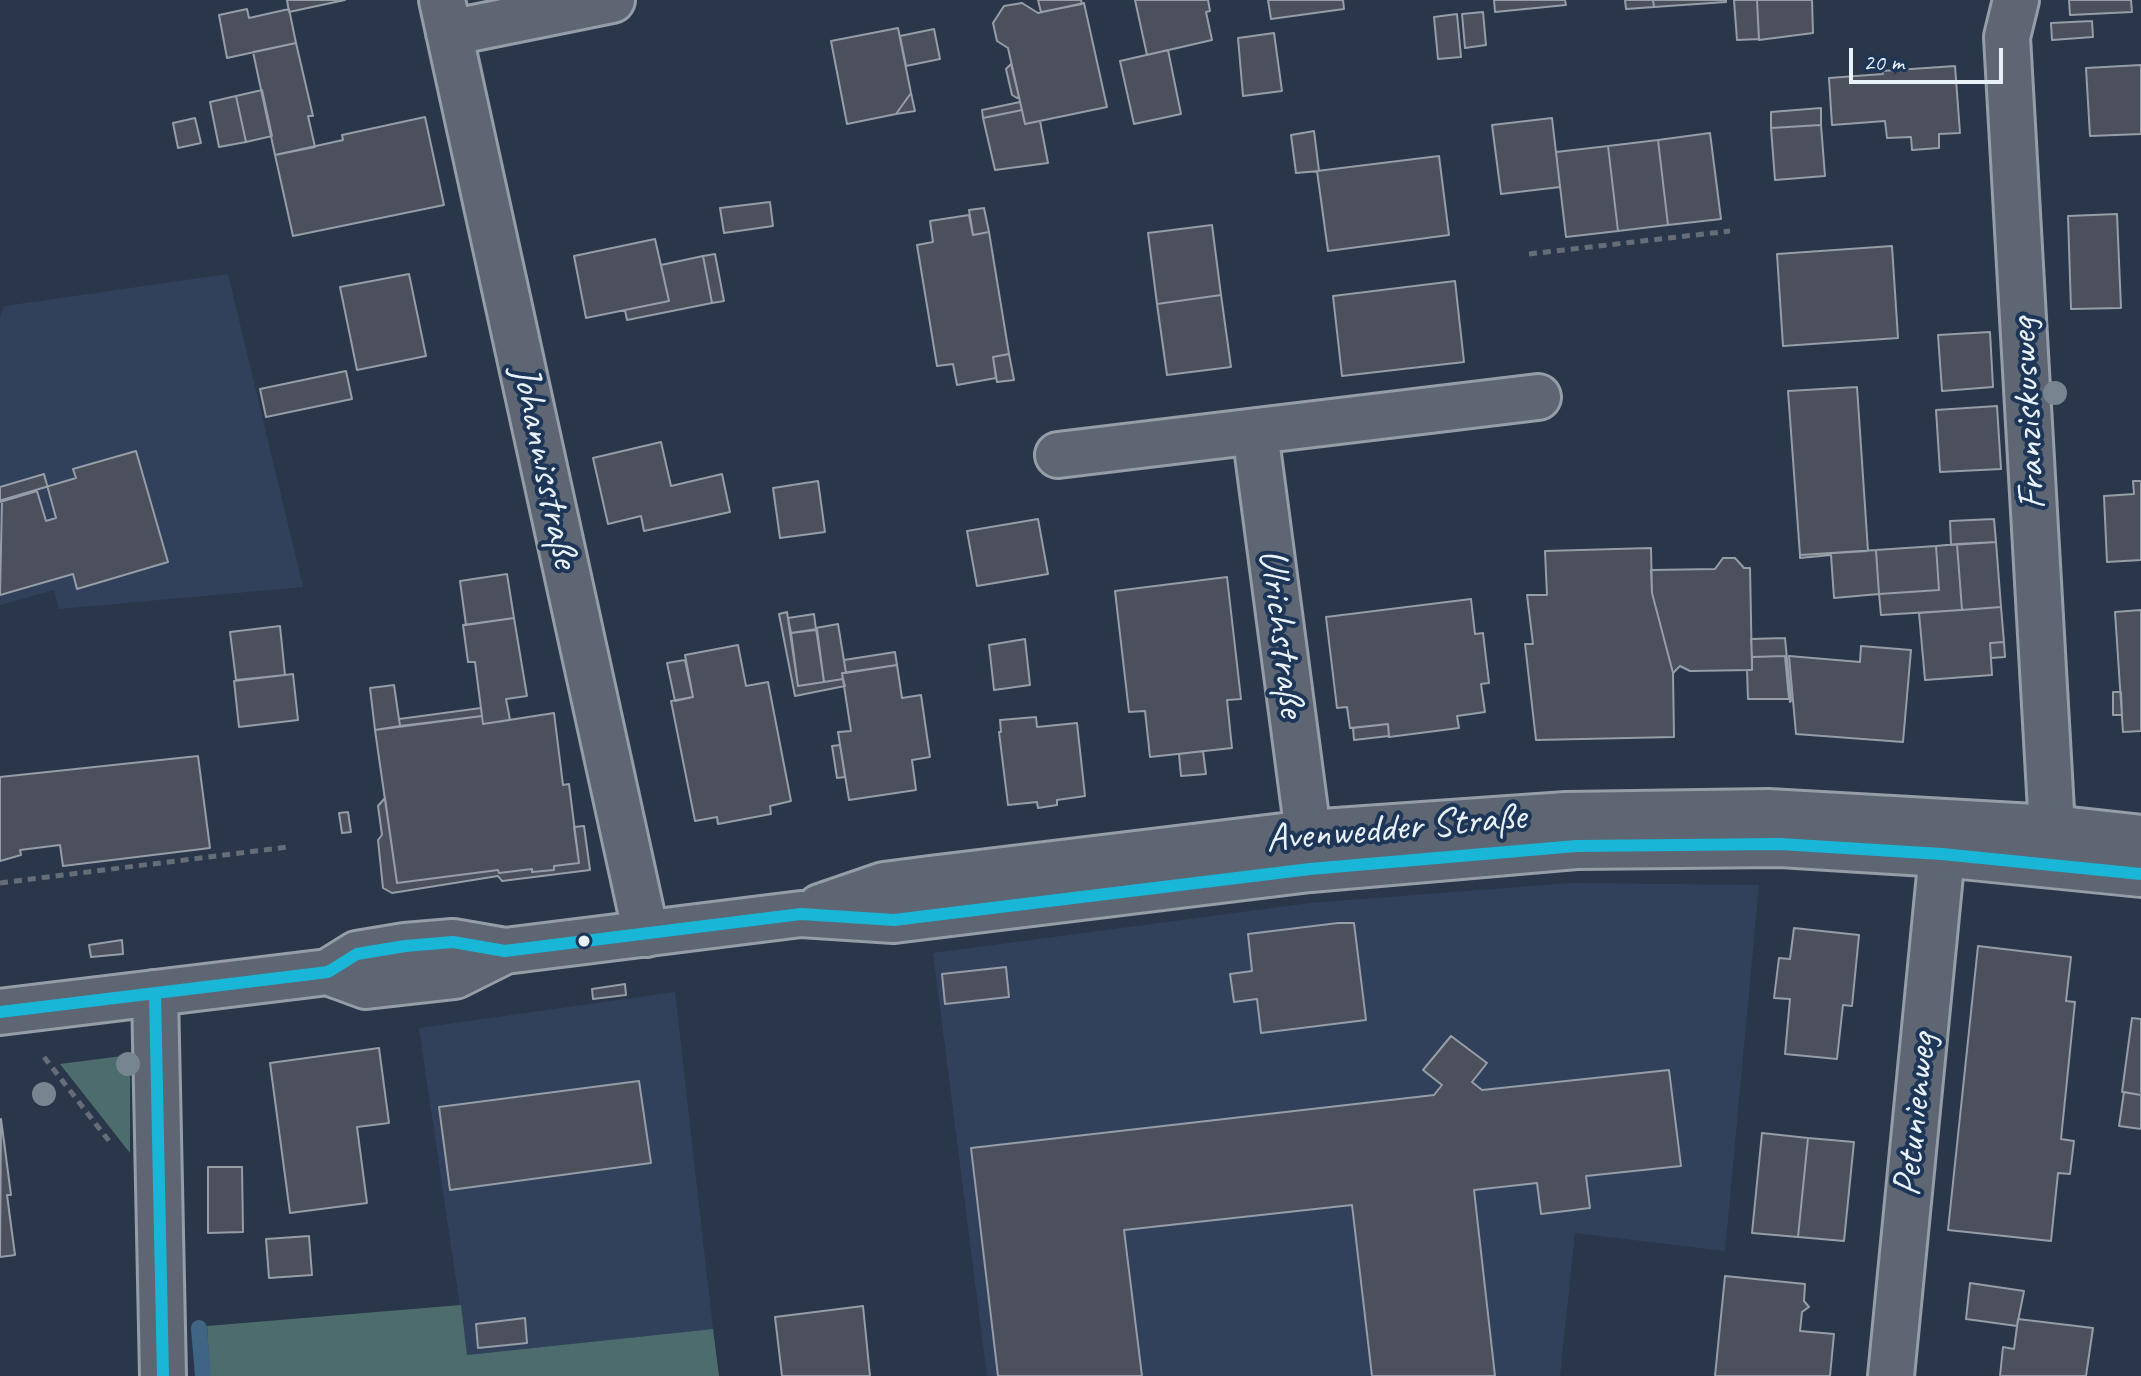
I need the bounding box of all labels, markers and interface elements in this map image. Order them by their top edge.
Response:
scale bar [1853,32,2007,82]
text: 20 m [1863,47,1904,77]
street label: Franziskusweg [2000,317,2058,511]
street label: Johannisstraße [499,362,589,572]
street label: Ulrichstraße [1247,546,1315,720]
street label: Avenwedder Straße [1264,794,1528,864]
unlabelled marker [576,933,592,949]
street label: Petunienweg [1884,1031,1948,1199]

